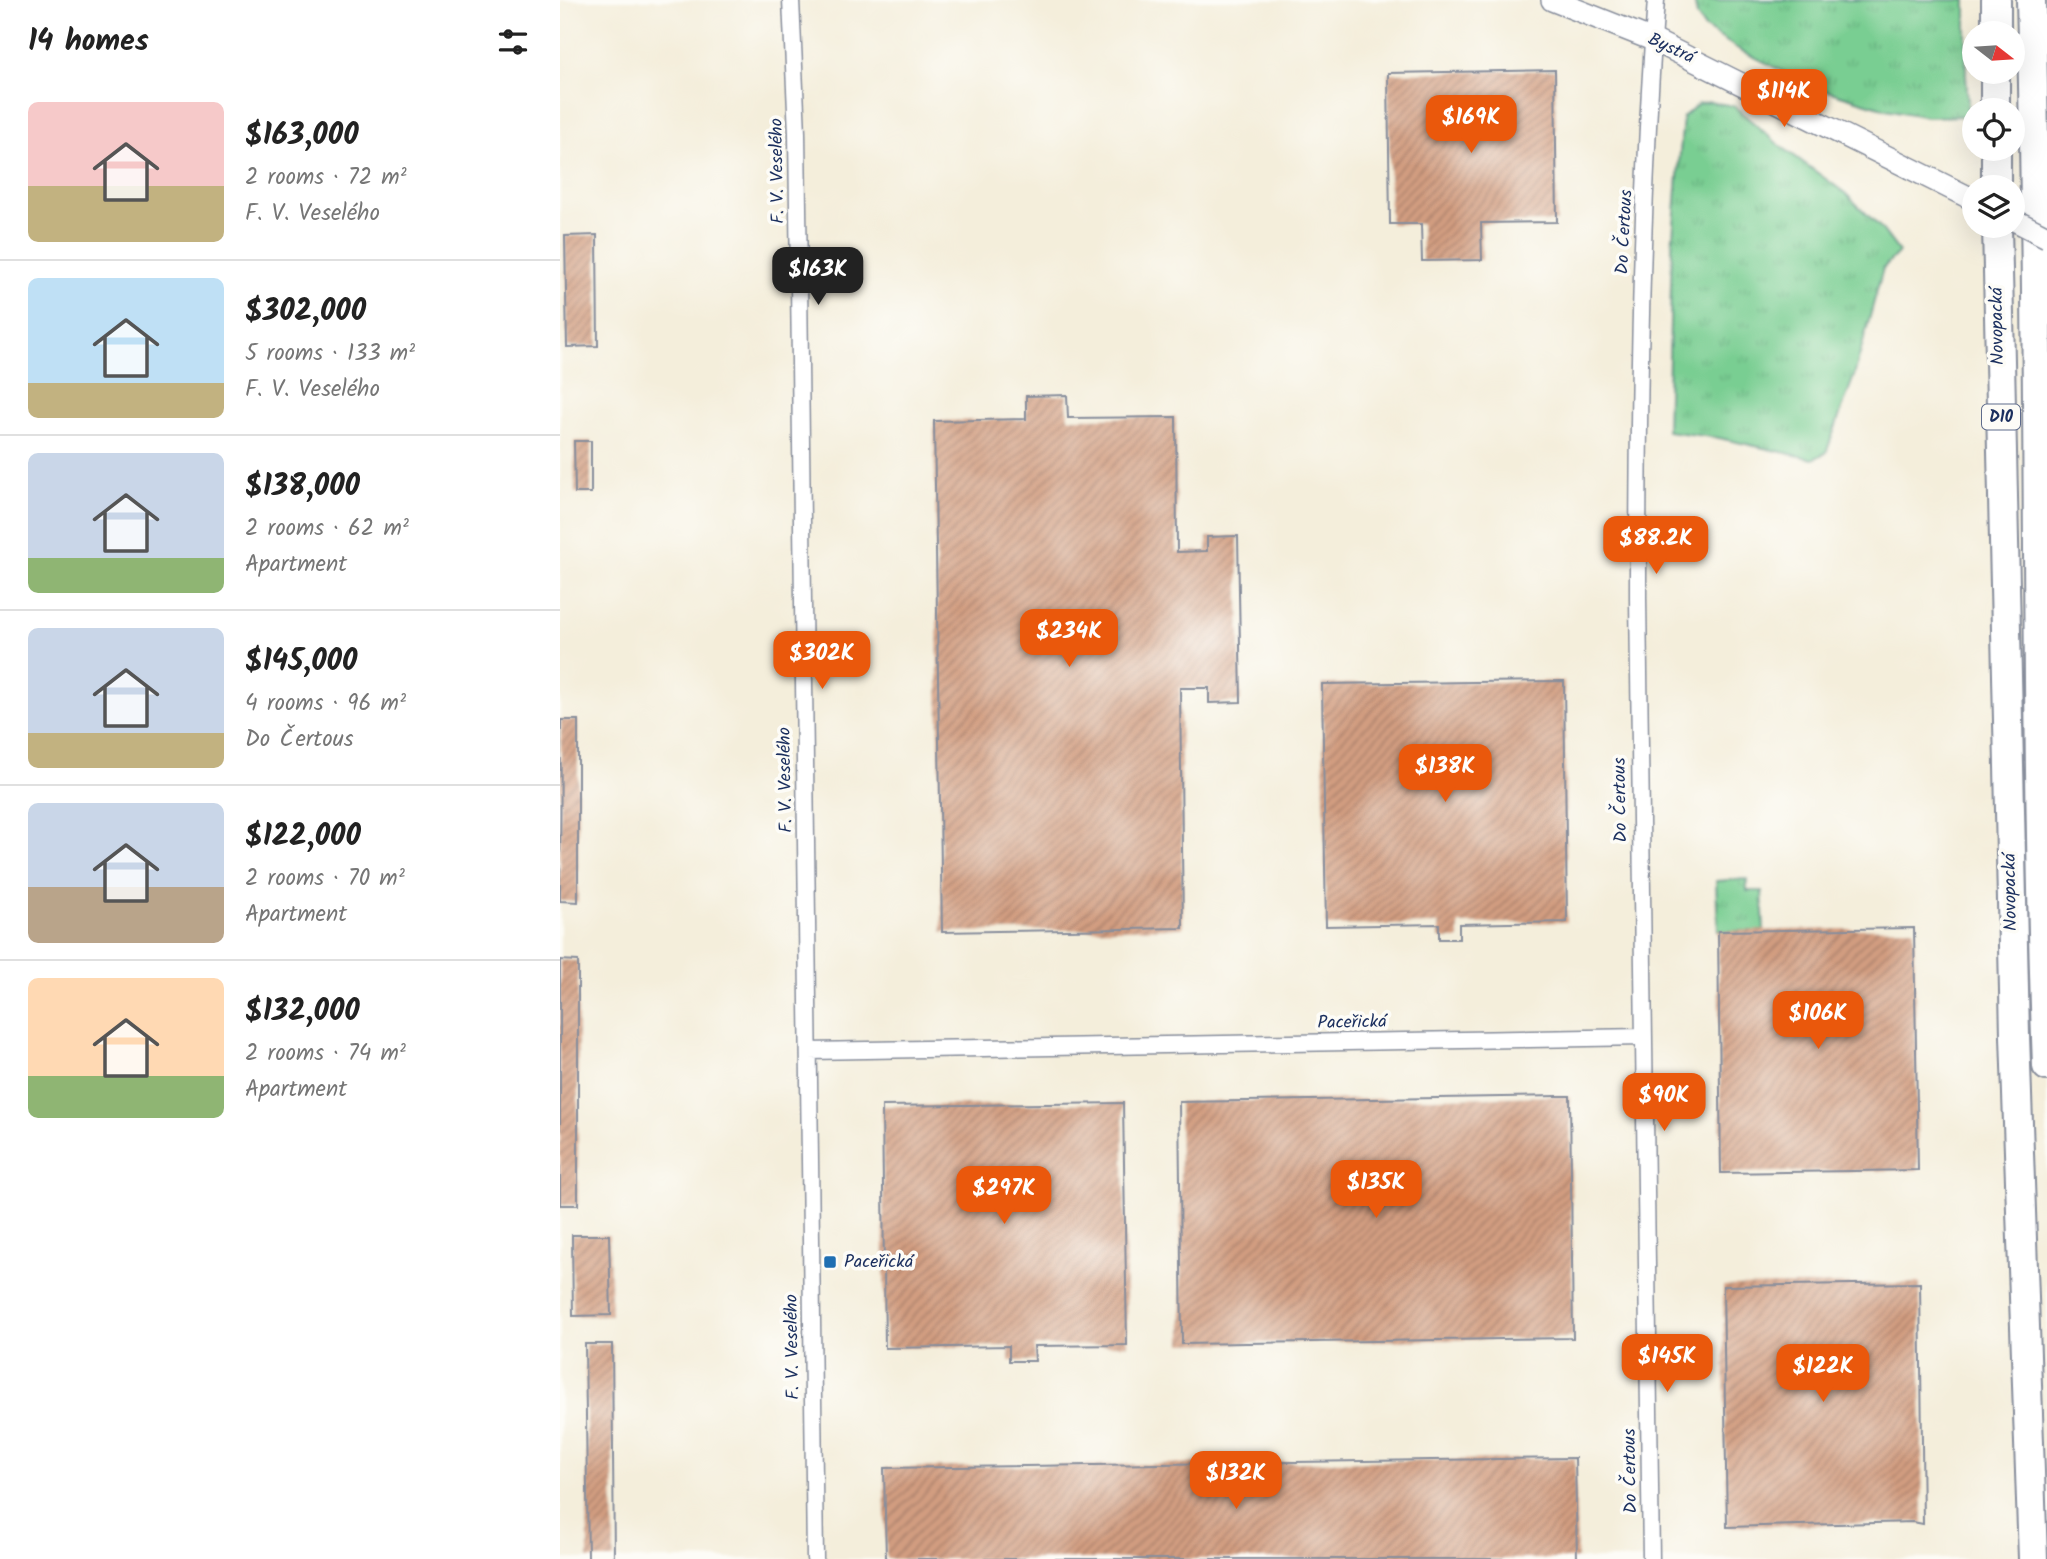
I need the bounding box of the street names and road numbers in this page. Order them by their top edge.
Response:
street label: Bystrá [1643,26,1701,73]
street label: F. V. Veselého [763,118,793,224]
street label: Do Čertous [1608,189,1642,275]
street label: Novopacká [1983,285,2013,365]
road number: D10 [1982,404,2020,430]
street label: F. V. Veselého [771,727,801,833]
street label: Do Čertous [1606,757,1636,843]
street label: Novopacká [1996,851,2026,931]
street label: Paceřická [1317,1008,1388,1038]
street label: F. V. Veselého [778,1294,808,1400]
street label: Do Čertous [1616,1428,1646,1514]

